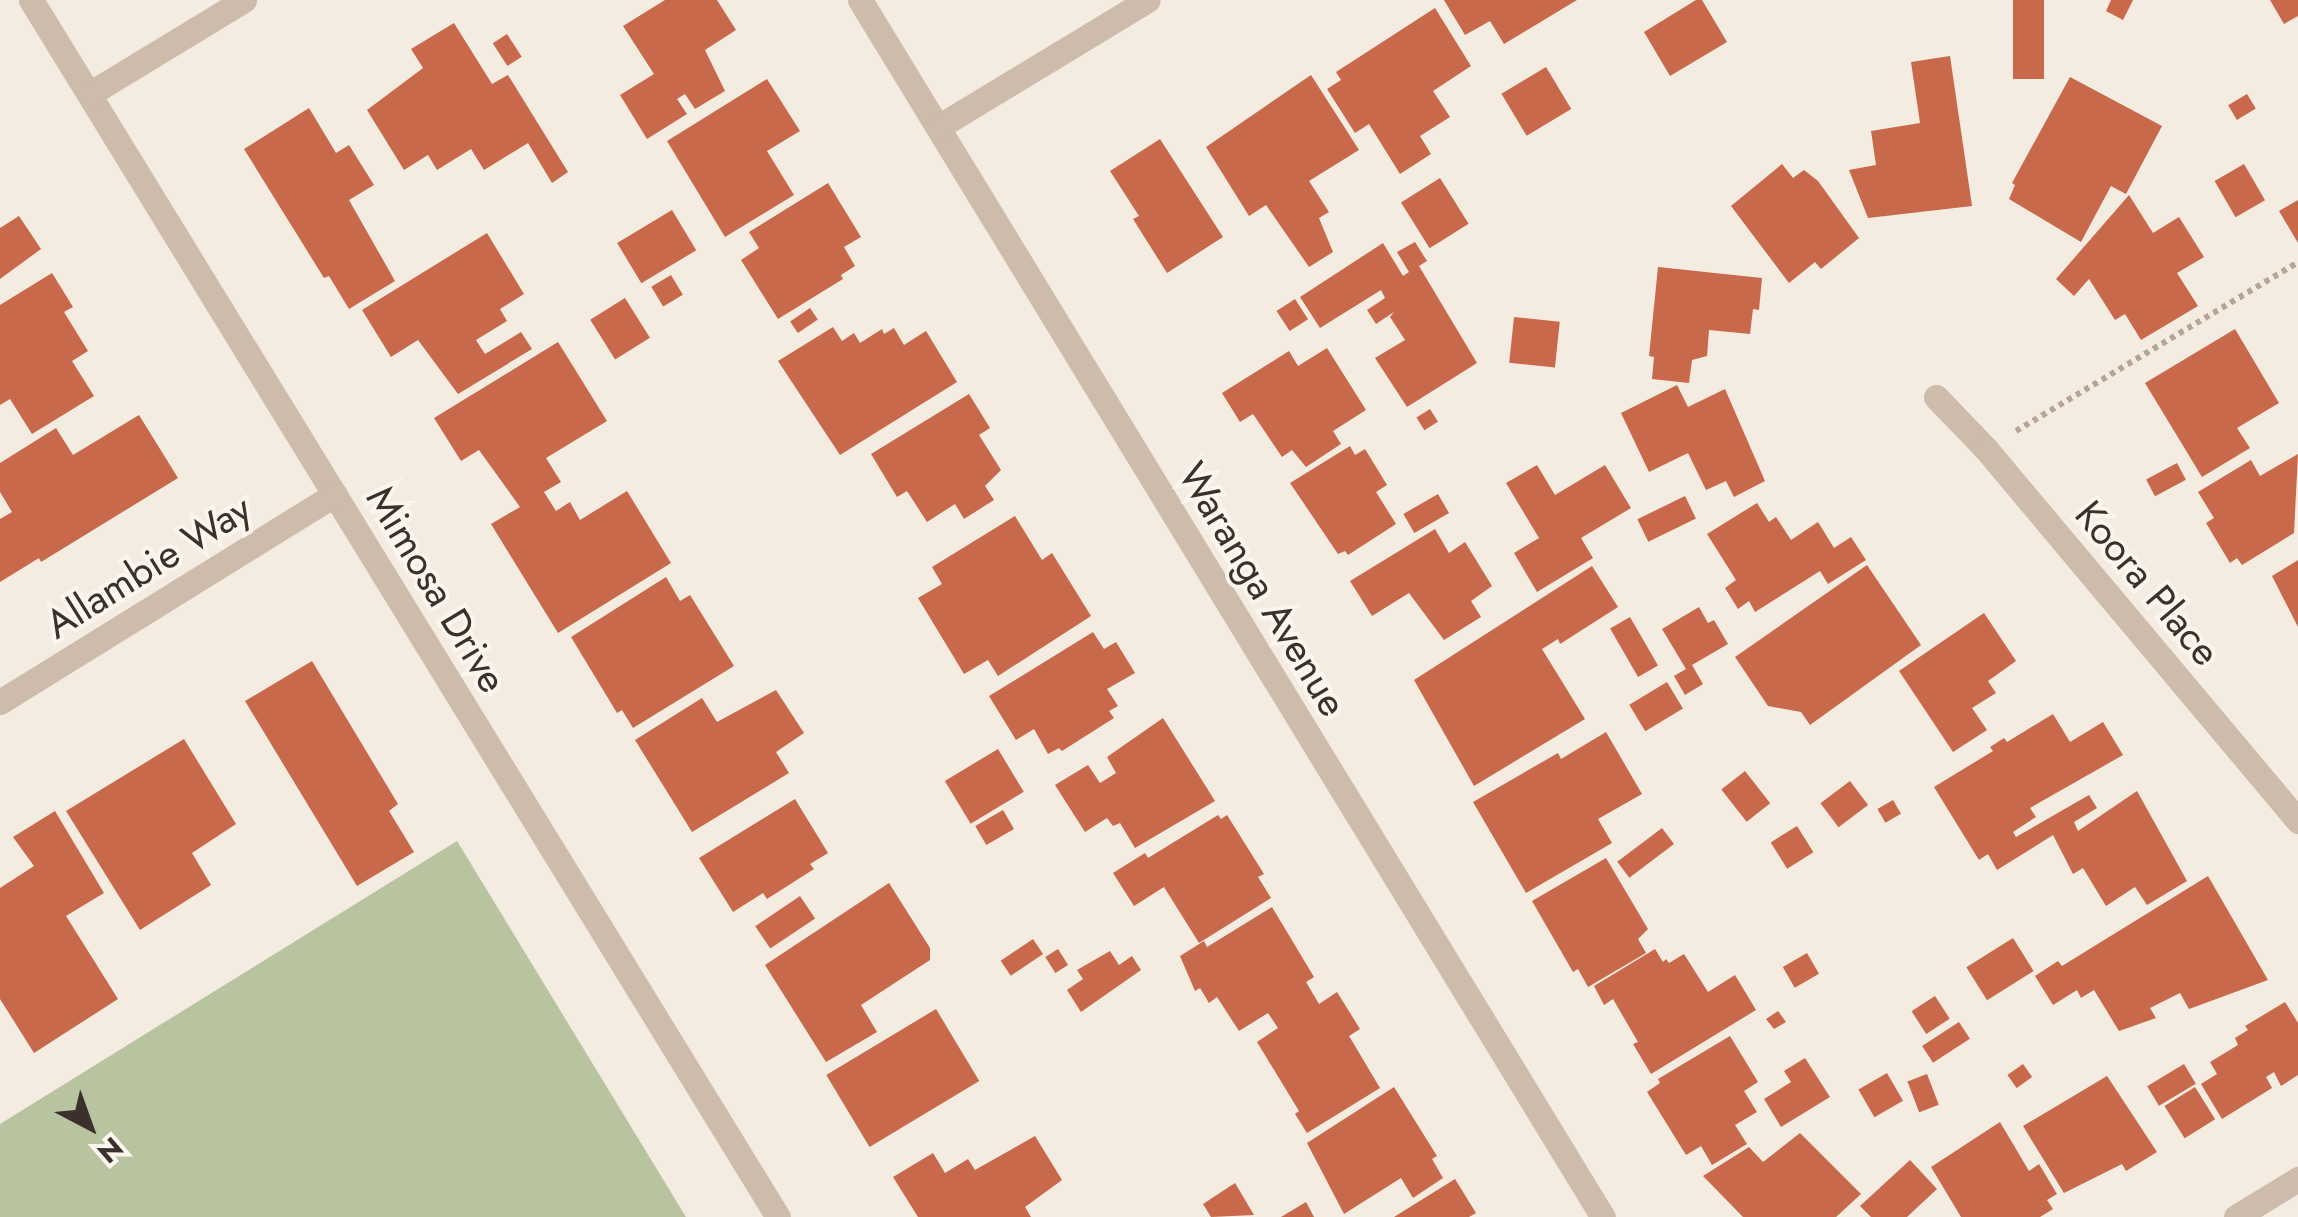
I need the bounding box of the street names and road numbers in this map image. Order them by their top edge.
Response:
street label: Waranga Avenue [1168,453,1358,725]
street label: Mimosa Drive [357,477,517,701]
street label: Allambie Way [36,484,260,648]
street label: Koora Place [2065,491,2231,675]

